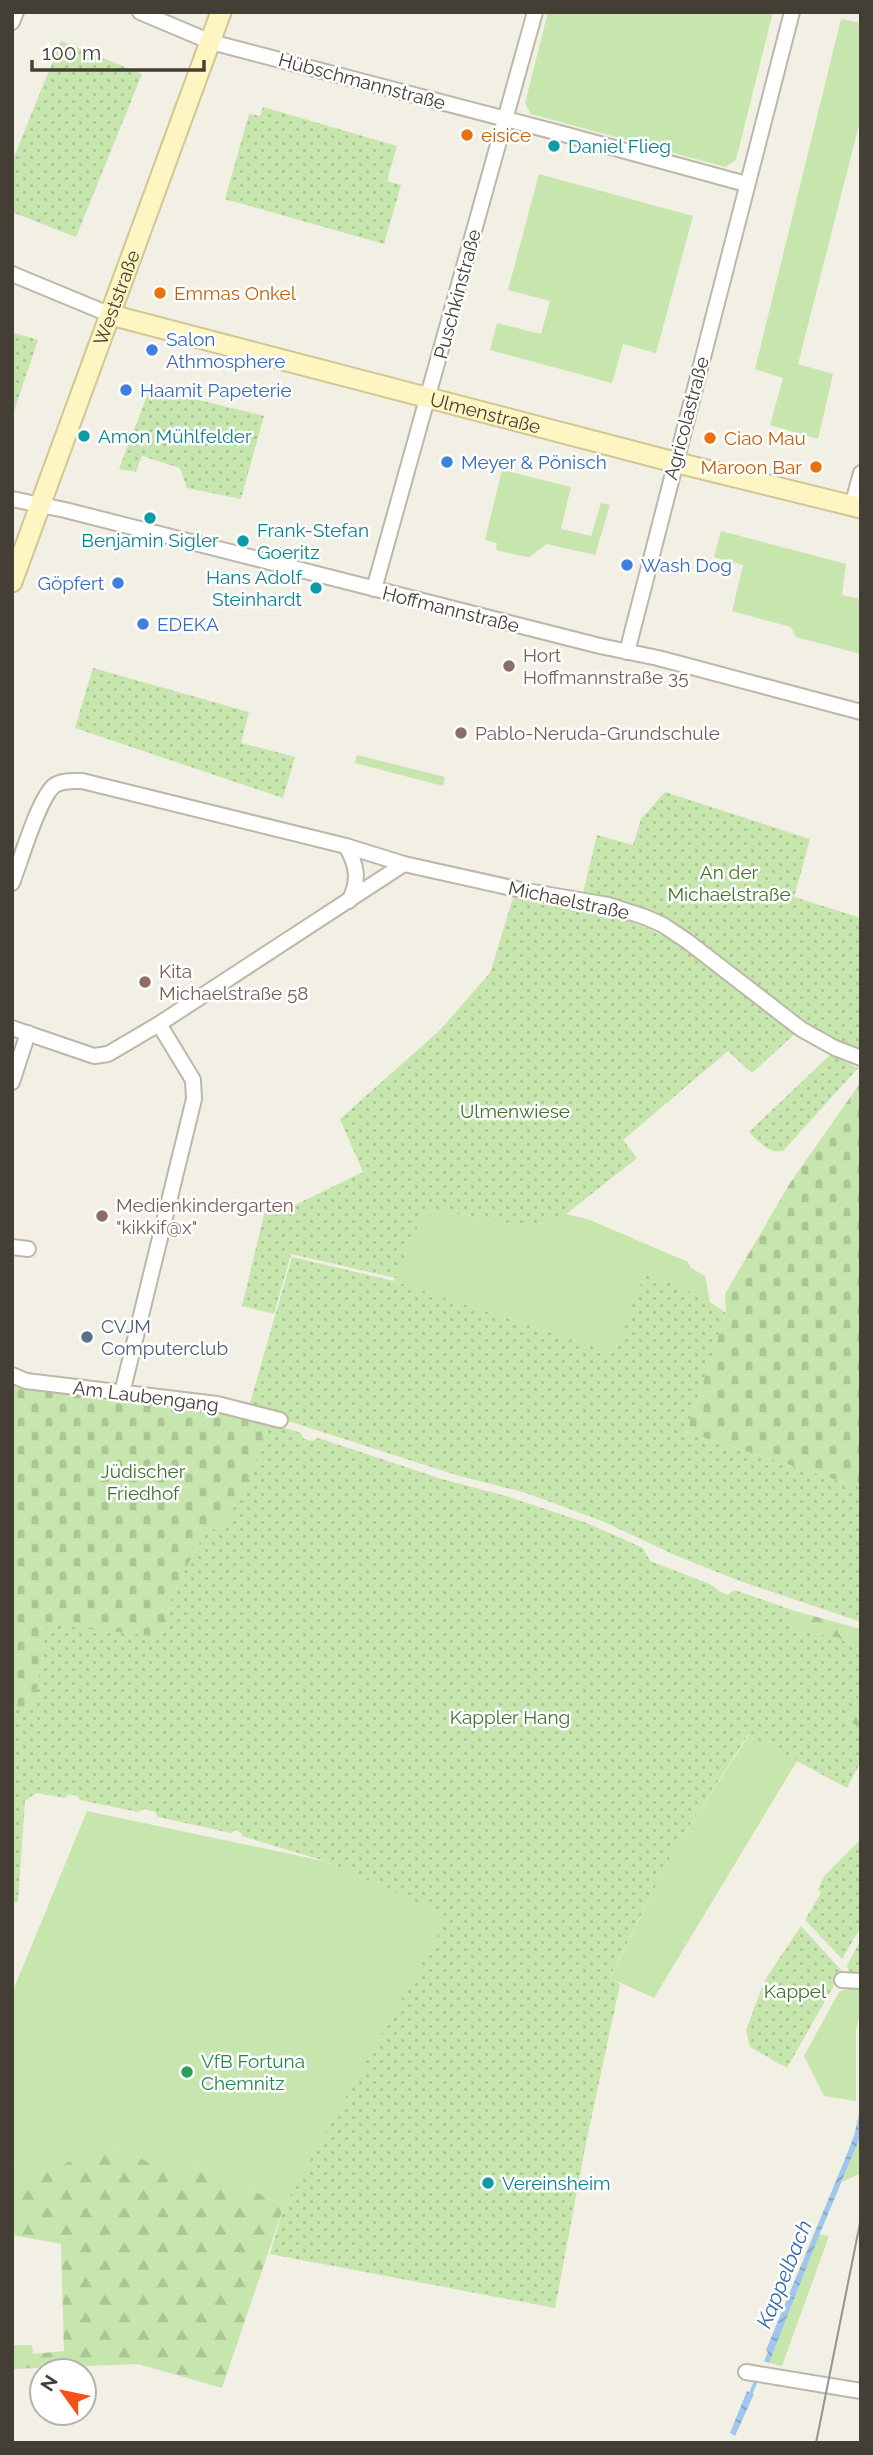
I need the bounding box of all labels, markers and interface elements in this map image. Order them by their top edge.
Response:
scale bar [32,28,203,72]
text: 100 m [42,40,101,65]
street label: Hübschmannstraße [276,48,448,114]
place label: eisice [481,124,531,146]
marker: eisice [459,127,475,143]
place label: Daniel Flieg [568,135,671,157]
marker: Daniel Flieg [546,138,562,154]
street label: Puschkinstraße [429,227,485,361]
street label: Weststraße [89,247,144,348]
place label: Emmas Onkel [174,282,297,304]
marker: Emmas Onkel [152,285,168,301]
place label: Salon Athmosphere [166,328,285,372]
marker: Salon Athmosphere [144,342,160,358]
street label: Agricolastraße [659,354,713,482]
place label: Haamit Papeterie [140,379,292,401]
marker: Haamit Papeterie [118,382,134,398]
street label: Ulmenstraße [428,388,543,438]
place label: Amon Mühlfelder [98,425,252,447]
place label: Ciao Mau [724,427,806,449]
marker: Amon Mühlfelder [76,428,92,444]
marker: Ciao Mau [702,430,718,446]
place label: Meyer & Pönisch [461,451,607,473]
marker: Meyer & Pönisch [439,454,455,470]
place label: Maroon Bar [701,456,802,478]
marker: Maroon Bar [808,459,824,475]
marker: Benjamin Sigler [142,510,158,526]
place label: Frank-Stefan Goeritz [257,519,369,563]
place label: Benjamin Sigler [81,529,219,551]
marker: Frank-Stefan Goeritz [235,533,251,549]
place label: Wash Dog [641,554,732,576]
marker: Wash Dog [619,557,635,573]
place label: Hans Adolf Steinhardt [206,566,303,610]
place label: Göpfert [37,572,105,594]
marker: Göpfert [110,575,126,591]
marker: Hans Adolf Steinhardt [308,580,324,596]
street label: Hoffmannstraße [380,581,522,637]
place label: EDEKA [157,613,219,635]
marker: EDEKA [135,616,151,632]
place label: Hort Hoffmannstraße 35 [523,644,689,688]
marker: Hort Hoffmannstraße 35 [501,658,517,674]
place label: Pablo-Neruda-Grundschule [475,722,720,744]
marker: Pablo-Neruda-Grundschule [453,725,469,741]
park label: An der Michaelstraße [667,861,791,905]
street label: Michaelstraße [506,876,632,924]
place label: Kita Michaelstraße 58 [159,960,309,1004]
marker: Kita Michaelstraße 58 [137,974,153,990]
park label: Ulmenwiese [460,1100,570,1122]
place label: Medienkindergarten "kikkif@x" [116,1194,294,1238]
marker: Medienkindergarten "kikkif@x" [94,1208,110,1224]
place label: CVJM Computerclub [101,1315,228,1359]
marker: CVJM Computerclub [79,1329,95,1345]
street label: Am Laubengang [72,1376,220,1416]
park label: Jüdischer Friedhof [101,1460,186,1504]
park label: Kappler Hang [450,1706,570,1728]
park label: Kappel [764,1980,827,2002]
place label: VfB Fortuna Chemnitz [201,2050,305,2094]
marker: VfB Fortuna Chemnitz [179,2064,195,2080]
place label: Vereinsheim [502,2172,611,2194]
marker: Vereinsheim [480,2175,496,2191]
water label: Kappelbach [751,2216,817,2332]
north arrow [28,2357,98,2427]
text: N [36,2371,62,2395]

